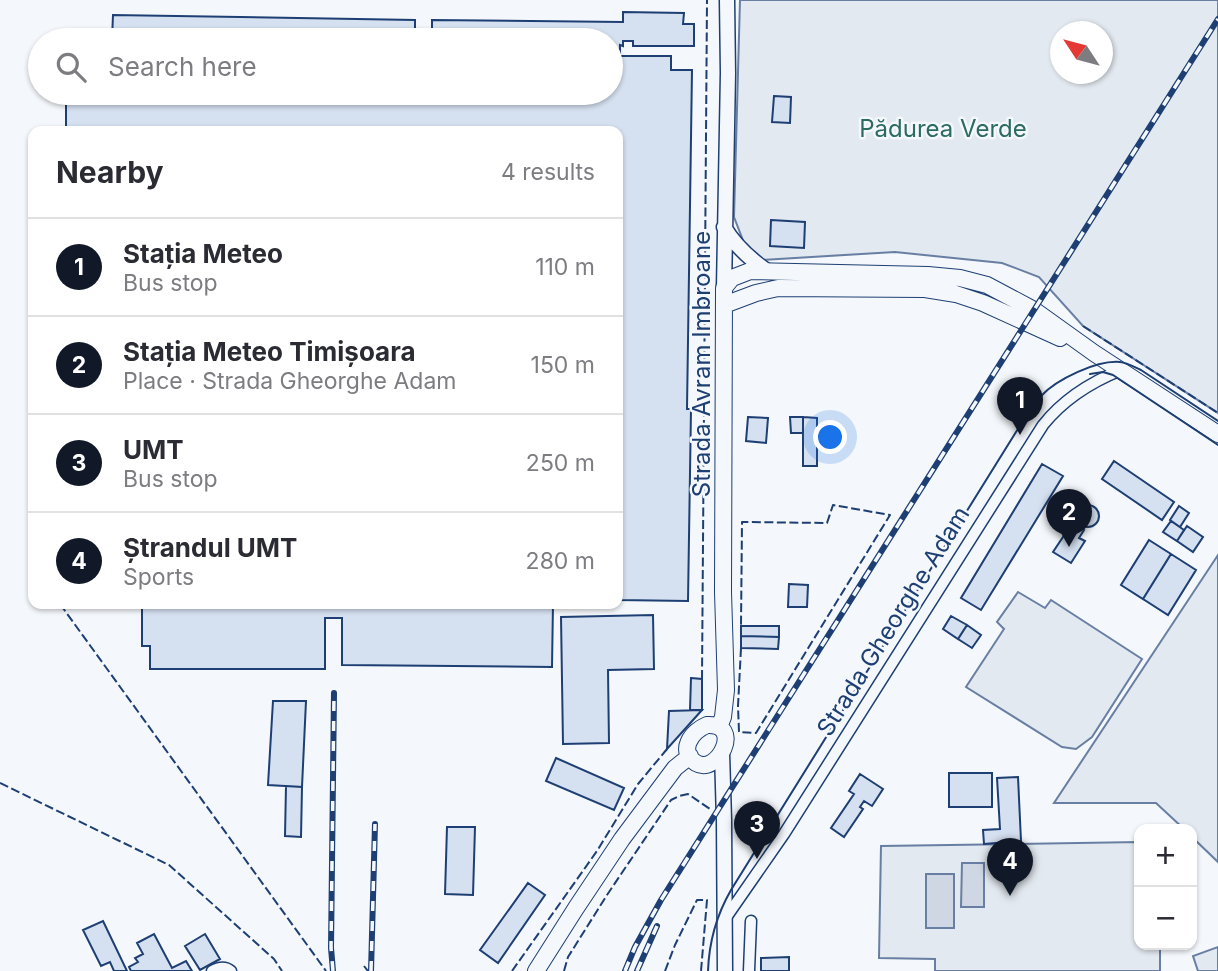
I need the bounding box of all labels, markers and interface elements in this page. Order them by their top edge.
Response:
north arrow [1050,21,1113,84]
search box [28,28,623,105]
icon: search [52,48,90,86]
text: Search here [108,51,257,82]
park label: Pădurea Verde [859,114,1027,143]
text: Nearby [56,154,164,190]
text: 4 results [501,158,595,186]
street label: Strada Avram Imbroane [687,231,716,497]
text: Stația Meteo [123,238,283,269]
text: 1 [74,253,84,281]
text: 110 m [535,253,595,281]
text: Bus stop [123,269,218,297]
text: Stația Meteo Timișoara [123,336,416,367]
text: 2 [72,351,86,379]
text: 150 m [531,351,595,379]
text: Place · Strada Gheorghe Adam [123,367,456,395]
pin: 1 [997,377,1043,435]
your location [813,420,847,454]
text: UMT [123,434,184,465]
text: 3 [72,449,86,477]
text: 250 m [526,449,595,477]
text: Bus stop [123,465,218,493]
pin: 2 [1046,489,1092,547]
street label: Strada Gheorghe Adam [810,501,976,741]
text: Ștrandul UMT [123,532,297,563]
text: 4 [71,547,87,575]
text: 280 m [526,547,595,575]
text: Sports [123,563,194,591]
pin: 3 [734,801,780,859]
map controls [1134,824,1197,950]
button: + [1134,824,1197,887]
pin: 4 [987,838,1033,896]
button: − [1134,887,1197,950]

